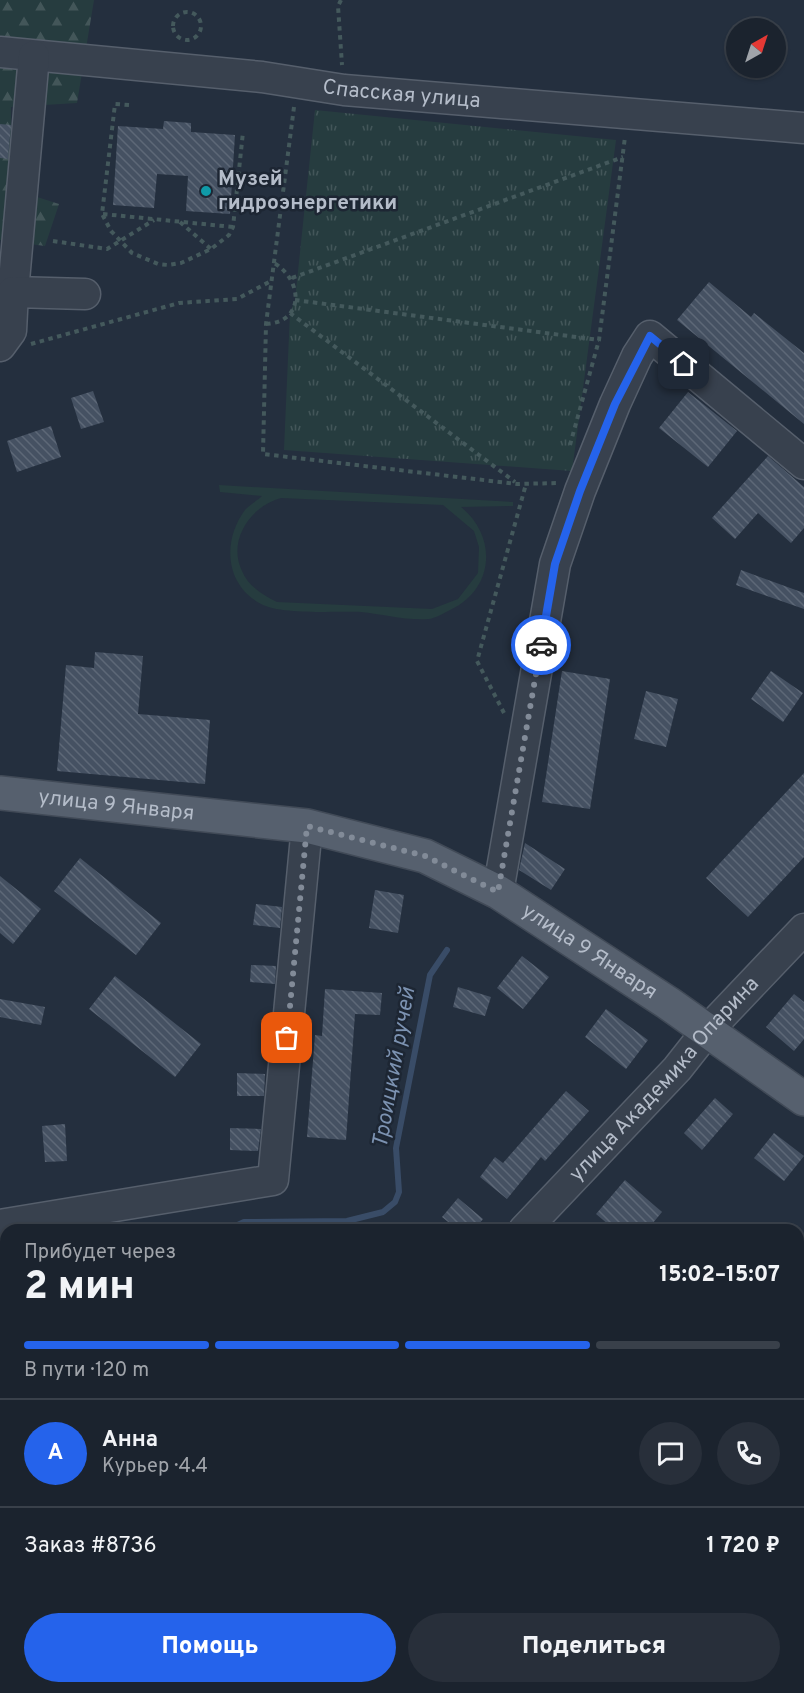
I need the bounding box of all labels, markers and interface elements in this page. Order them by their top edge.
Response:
north arrow [726,18,786,78]
map controls [726,18,786,78]
street label: Спасская улица [321,73,482,115]
place label: Музей гидроэнергетики [218,166,397,217]
marker: Музей гидроэнергетики [199,184,213,198]
pin [658,338,709,389]
icon: home [667,347,700,380]
courier [511,615,571,675]
icon: car [525,629,558,662]
street label: улица 9 Января [37,784,196,827]
street label: улица 9 Января [516,897,662,1006]
street label: улица Академика Опарина [563,971,765,1188]
water label: Троицкий ручей [368,984,423,1150]
pin [261,1012,312,1063]
icon: bag [270,1021,303,1054]
text: Прибудет через [24,1240,176,1266]
text: 15:02–15:07 [659,1262,780,1289]
text: 2 мин [24,1264,135,1313]
text: В пути · 120 m [24,1358,149,1384]
button: chat [639,1422,702,1485]
button: phone [717,1422,780,1485]
text: Анна [102,1427,158,1454]
text: А [48,1440,63,1467]
text: Курьер · 4.4 [102,1454,208,1480]
text: Заказ #8736 [24,1533,157,1560]
text: 1 720 ₽ [706,1533,780,1560]
button: Помощь [24,1613,396,1682]
button: Поделиться [408,1613,780,1682]

